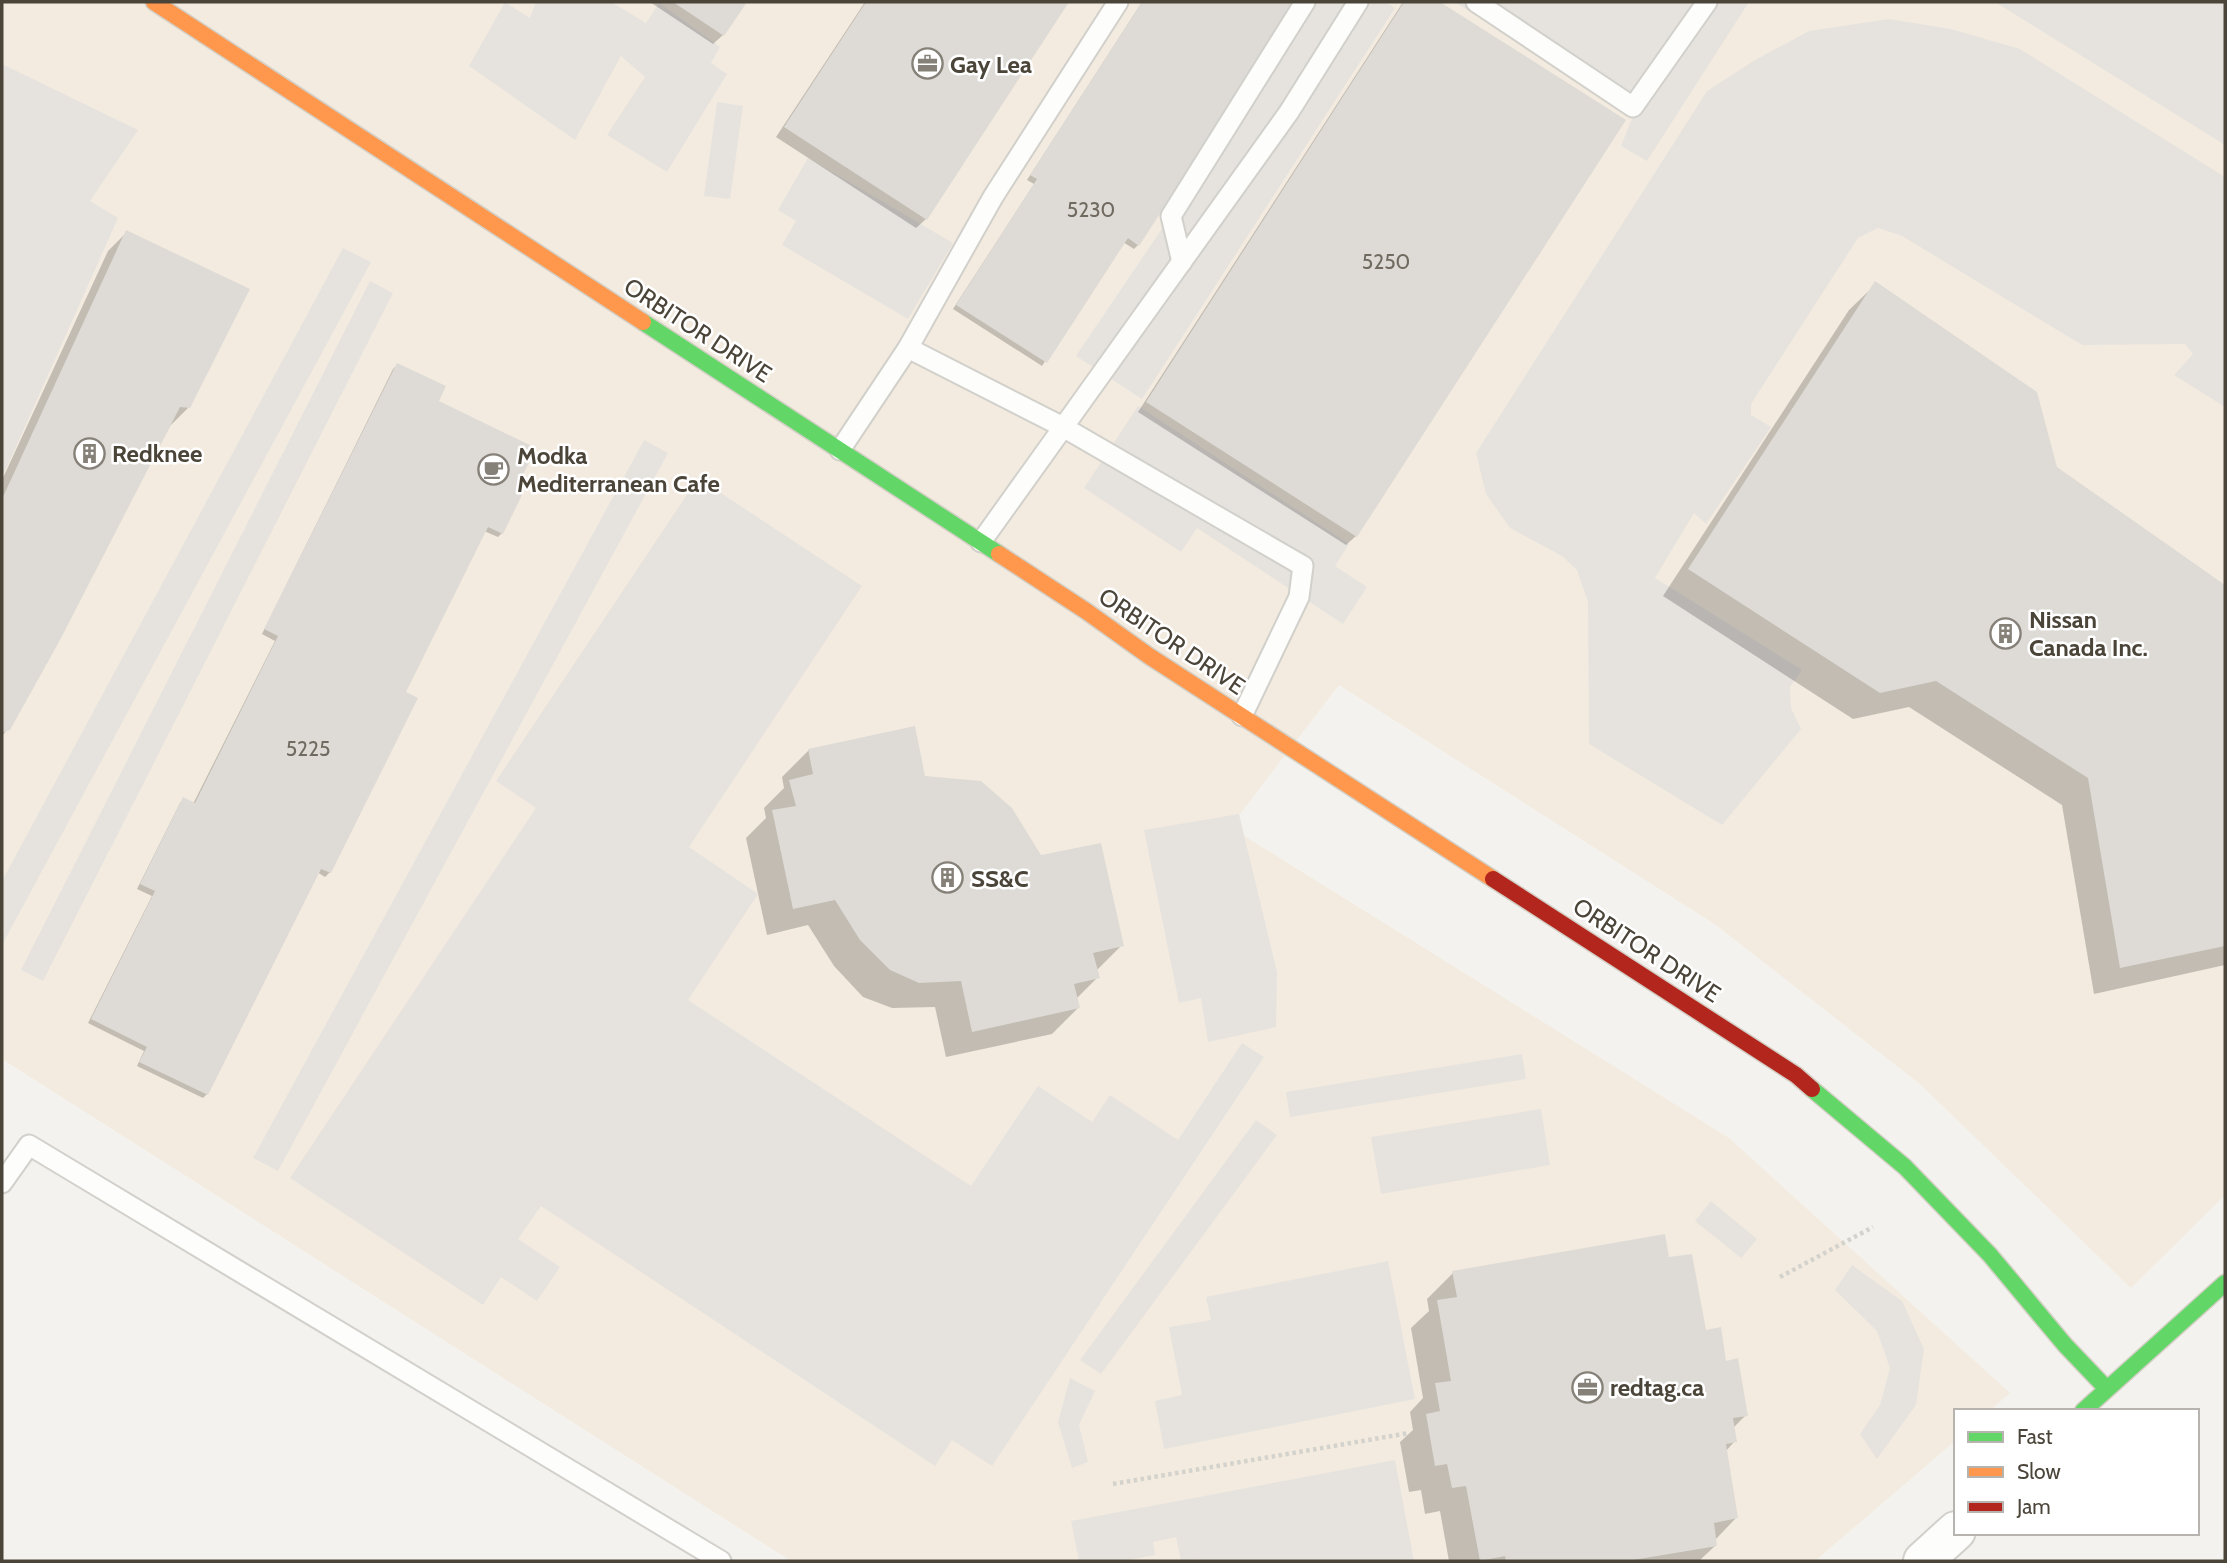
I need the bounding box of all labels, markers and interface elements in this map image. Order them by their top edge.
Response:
office icon: Gay Lea [910,47,944,81]
place label: Gay Lea [950,50,1032,79]
house number: 5230 [1067,197,1115,222]
house number: 5250 [1362,249,1410,274]
street label: ORBITOR DRIVE [619,272,777,388]
building icon: Redknee [72,436,106,470]
place label: Redknee [112,439,202,468]
place label: Modka Mediterranean Cafe [517,441,720,498]
cafe icon: Modka Mediterranean Cafe [477,452,511,486]
street label: ORBITOR DRIVE [1093,581,1251,701]
place label: Nissan Canada Inc. [2029,605,2148,662]
building icon: Nissan Canada Inc. [1989,616,2023,650]
house number: 5225 [286,736,330,761]
building icon: SS&C [931,861,965,895]
place label: SS&C [971,864,1029,893]
street label: ORBITOR DRIVE [1568,892,1726,1008]
office icon: redtag.ca [1570,1370,1604,1404]
place label: redtag.ca [1610,1373,1704,1402]
legend [1954,1409,2199,1535]
text: Fast [2017,1424,2053,1449]
text: Slow [2017,1459,2061,1484]
text: Jam [2016,1494,2051,1519]

